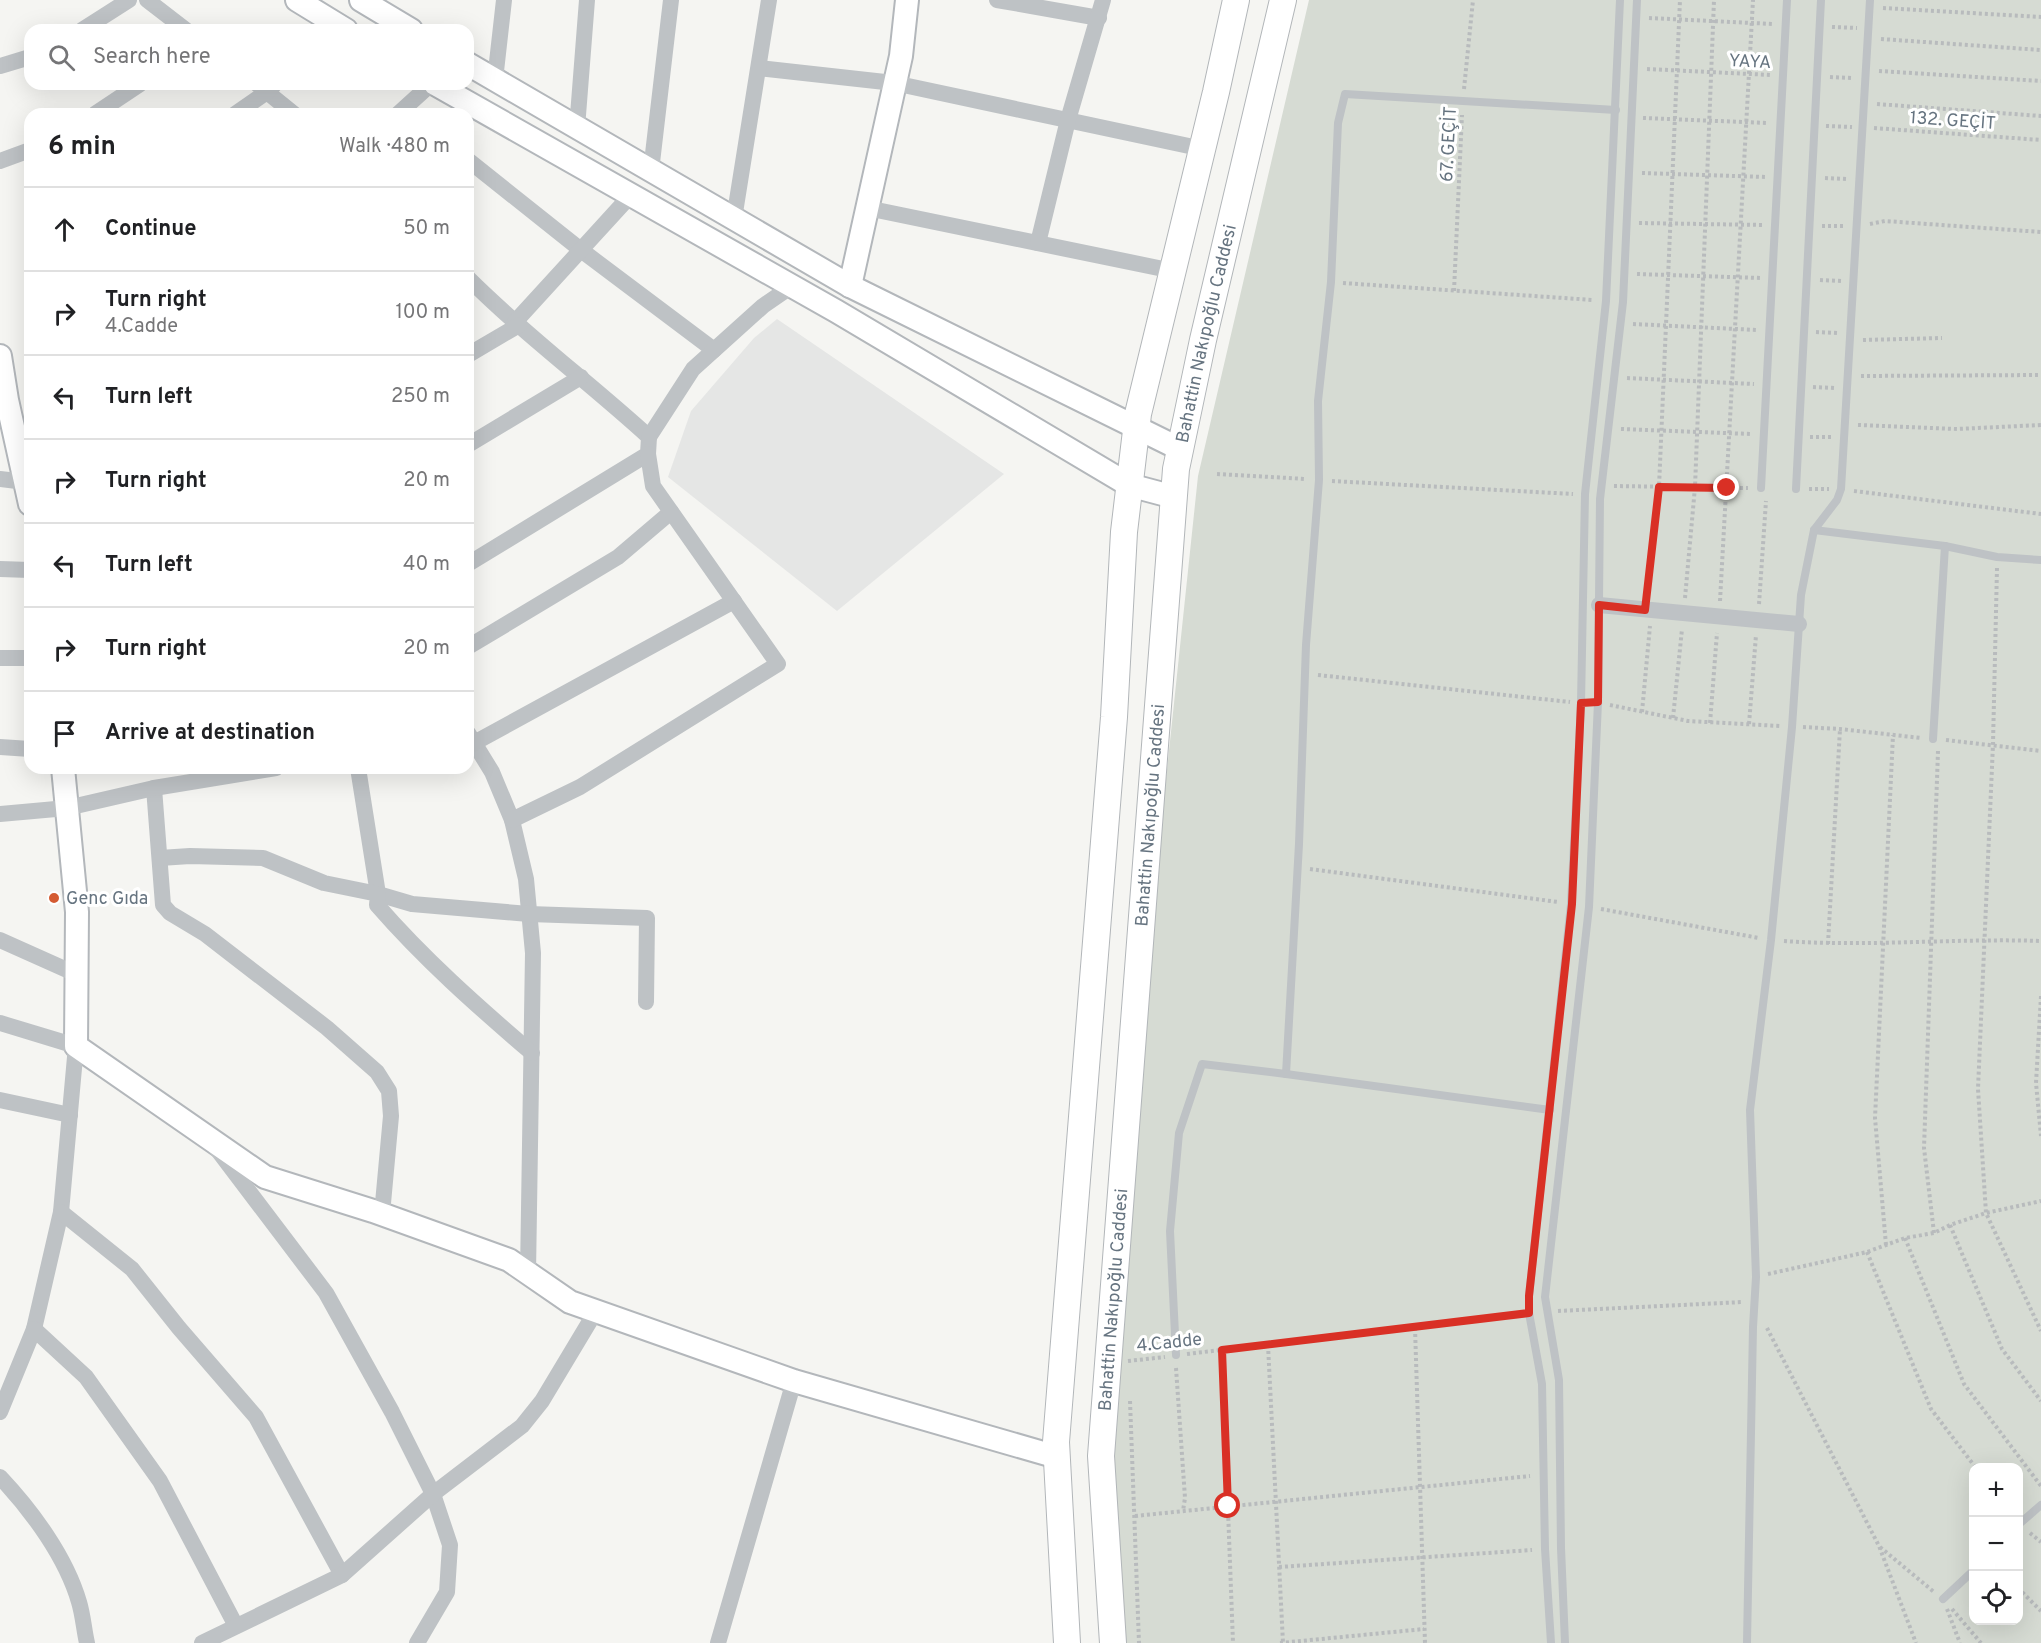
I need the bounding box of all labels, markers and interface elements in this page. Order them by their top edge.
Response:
search box [24,24,474,90]
icon: search [45,41,78,74]
text: Search here [93,44,211,71]
street label: YAYA [1728,50,1772,75]
street label: 67. GEÇİT [1434,105,1463,183]
street label: 132. GEÇİT [1909,105,1997,136]
text: 6 min [48,131,116,164]
text: Walk · 480 m [339,134,450,160]
icon: ahead [48,213,81,246]
text: Continue [105,216,196,243]
text: 50 m [403,216,450,242]
street label: Bahattin Nakıpoğlu Caddesi [1172,222,1243,445]
text: Turn right [105,287,207,314]
icon: right [48,297,81,330]
text: 100 m [395,300,450,326]
text: 4.Cadde [105,314,178,340]
icon: left [48,381,81,414]
text: Turn left [105,384,193,411]
text: 250 m [391,384,450,410]
icon: right [48,465,81,498]
text: Turn right [105,468,207,495]
text: 20 m [403,468,450,494]
route end [1713,474,1739,500]
icon: left [48,549,81,582]
text: Turn left [105,552,193,579]
text: 40 m [403,552,450,578]
icon: right [48,633,81,666]
text: Turn right [105,636,207,663]
text: 20 m [403,636,450,662]
street label: Bahattin Nakıpoğlu Caddesi [1131,703,1171,927]
icon: arrive [48,717,81,750]
text: Arrive at destination [105,720,315,747]
place label: Genc Gıda [66,888,148,911]
marker: Genc Gıda [47,891,61,905]
street label: Bahattin Nakıpoğlu Caddesi [1094,1188,1134,1412]
street label: 4.Cadde [1135,1329,1203,1358]
map controls [1969,1463,2023,1625]
button: + [1969,1463,2023,1517]
route start [1214,1492,1240,1518]
button: − [1969,1517,2023,1571]
button: locate [1969,1571,2023,1625]

